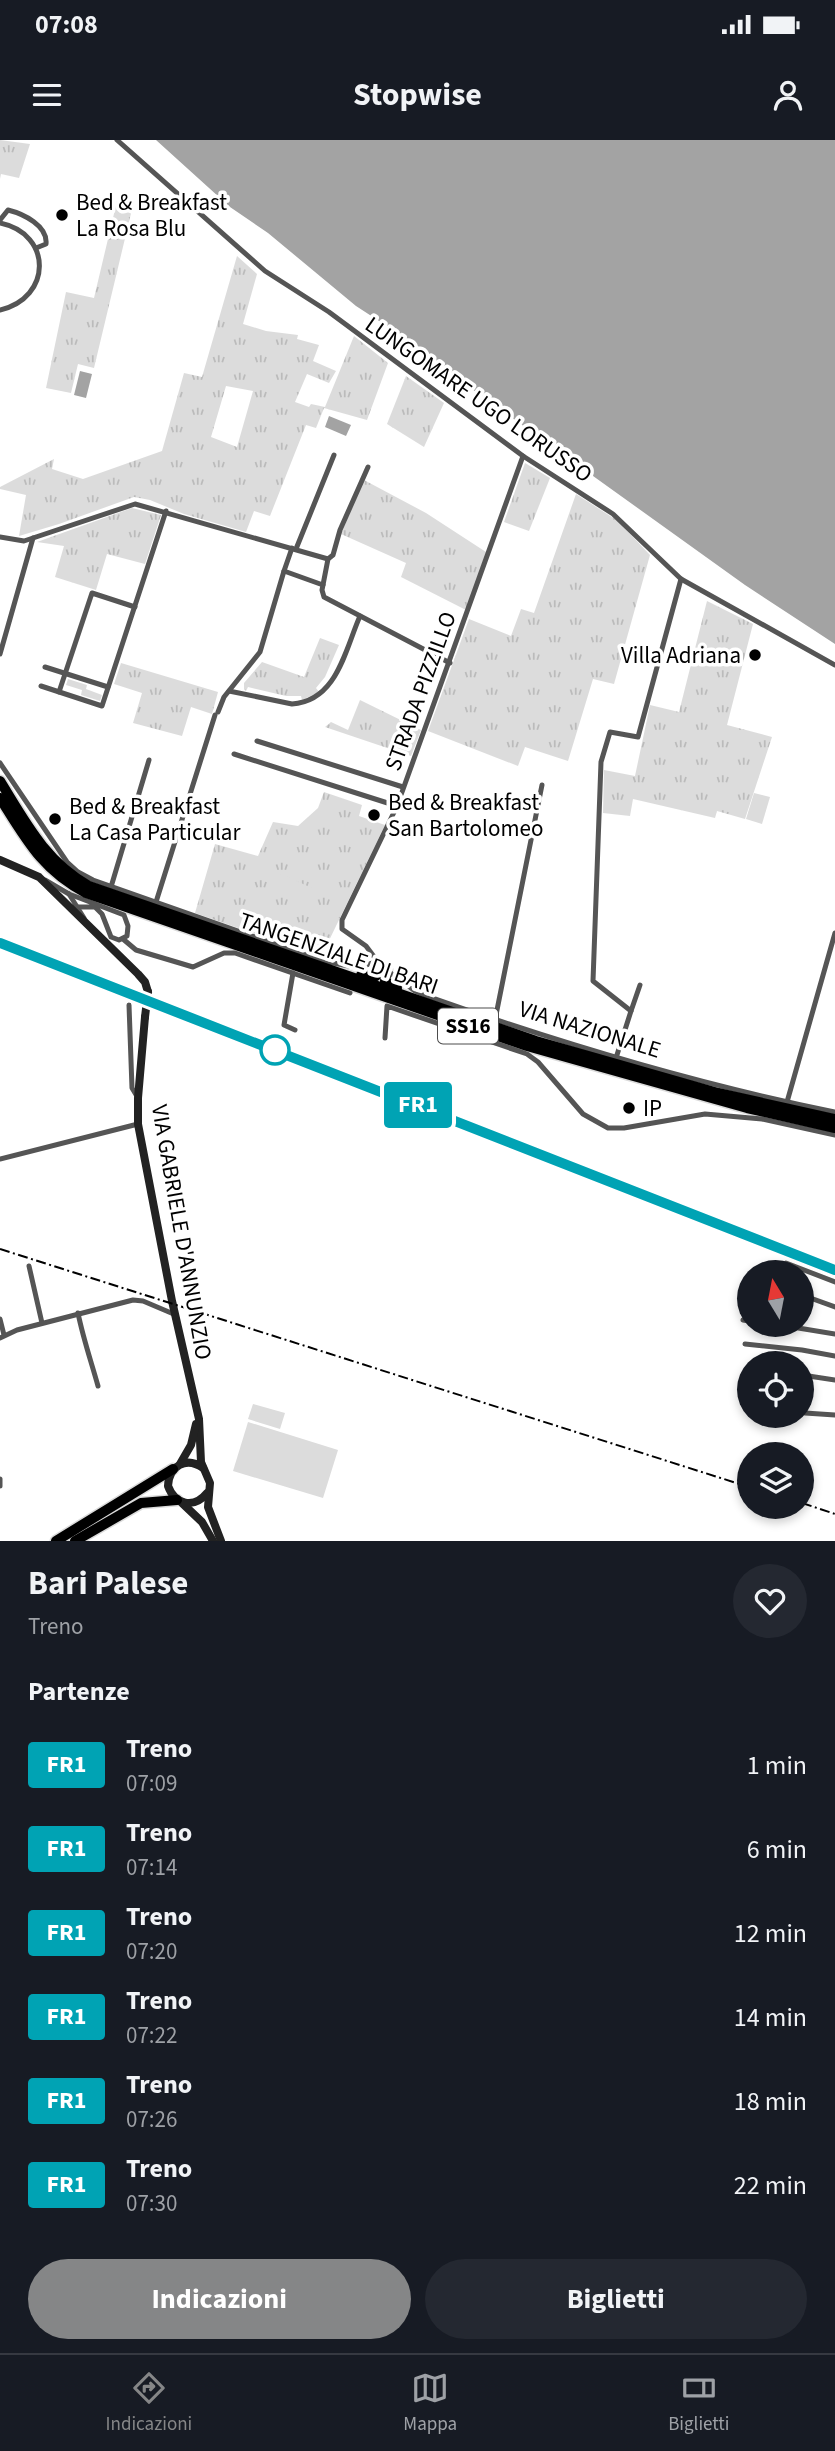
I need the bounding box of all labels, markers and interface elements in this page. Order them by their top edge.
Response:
text: 07:08 [35,6,98,43]
text: Stopwise [353,72,482,118]
icon: menu [28,76,66,114]
icon: person [769,76,807,114]
place label: Bed & Breakfast La Rosa Blu [76,186,227,245]
marker: Bed & Breakfast La Rosa Blu [54,207,70,223]
street label: LUNGOMARE UGO LORUSSO [358,308,599,491]
street label: STRADA PIZZILLO [376,607,465,775]
place label: Villa Adriana [621,639,741,672]
marker: Villa Adriana [747,647,763,663]
place label: Bed & Breakfast San Bartolomeo [388,786,543,845]
place label: Bed & Breakfast La Casa Particular [69,790,241,849]
marker: Bed & Breakfast San Bartolomeo [366,807,382,823]
marker: Bed & Breakfast La Casa Particular [47,811,63,827]
street label: TANGENZIALE DI BARI [235,904,443,1003]
street label: VIA NAZIONALE [515,992,665,1067]
road number: SS16 [438,1008,498,1043]
unlabelled marker [260,1035,290,1065]
line badge: FR1 [378,1082,458,1128]
text: FR1 [398,1087,438,1122]
place label: IP [643,1092,662,1125]
marker: IP [621,1100,637,1116]
street label: VIA GABRIELE D'ANNUNZIO [143,1102,220,1362]
north arrow [737,1260,814,1337]
map controls [737,1260,814,1519]
button: locate [737,1351,814,1428]
button: layers [737,1442,814,1519]
text: Bari Palese [28,1560,188,1607]
button: heart [733,1564,807,1638]
text: Treno [28,1610,83,1643]
text: Partenze [28,1673,130,1710]
text: Treno [126,1730,192,1767]
text: FR1 [47,1747,86,1782]
text: 1 min [747,1747,807,1784]
text: 07:09 [126,1767,177,1800]
text: Treno [126,1814,192,1851]
text: FR1 [47,1831,86,1866]
text: 6 min [747,1831,807,1868]
text: 07:14 [126,1851,177,1884]
text: Treno [126,1898,192,1935]
text: FR1 [47,1915,86,1950]
text: 12 min [734,1915,807,1952]
text: 07:20 [126,1935,177,1968]
text: Treno [126,1982,192,2019]
text: FR1 [47,1999,86,2034]
text: 14 min [734,1999,807,2036]
text: 07:22 [126,2019,177,2052]
text: Treno [126,2066,192,2103]
text: FR1 [47,2083,86,2118]
text: 18 min [734,2083,807,2120]
text: 07:26 [126,2103,177,2136]
text: Treno [126,2150,192,2187]
text: FR1 [47,2167,86,2202]
text: 22 min [734,2167,807,2204]
text: 07:30 [126,2187,177,2220]
button: Indicazioni [28,2259,411,2339]
button: Biglietti [425,2259,807,2339]
tab: Indicazioni [106,2369,192,2438]
tab: Mappa [403,2369,457,2438]
tab: Biglietti [668,2369,729,2438]

